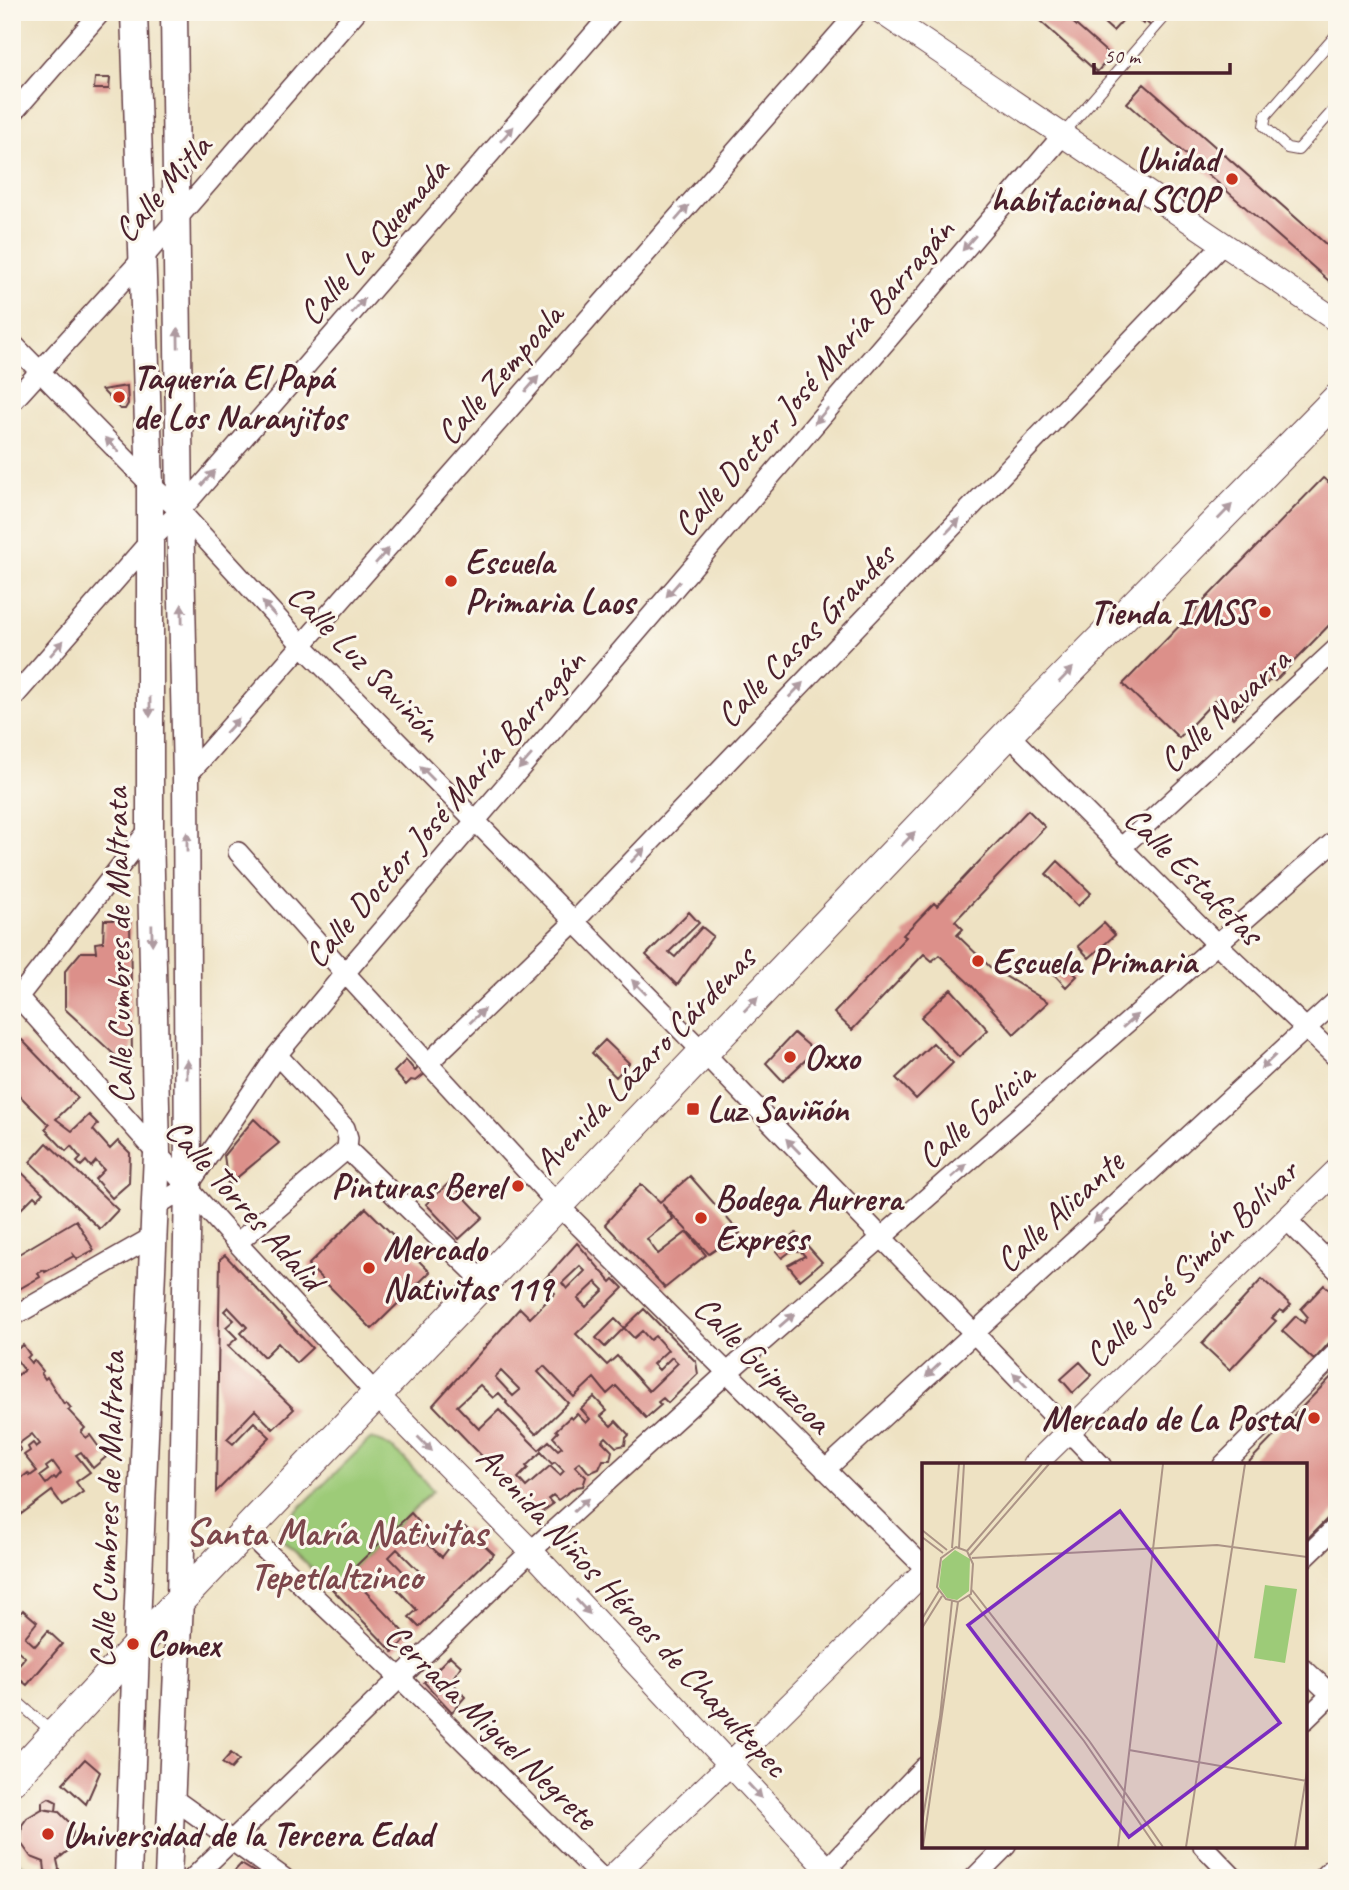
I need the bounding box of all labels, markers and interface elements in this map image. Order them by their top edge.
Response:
scale bar [1094,32,1230,76]
text: 50 m [1104,43,1142,69]
street label: Calle Mitla [103,123,223,251]
one-way arrow [499,126,514,143]
place label: Unidad habitacional SCOP [991,137,1224,222]
street label: Calle La Quemada [288,146,460,334]
marker: Unidad habitacional SCOP [1224,171,1240,187]
one-way arrow [674,204,690,222]
street label: Calle Doctor José María Barragán [663,208,965,546]
one-way arrow [962,235,977,252]
street label: Calle Zempoala [426,292,575,454]
one-way arrow [350,297,366,315]
one-way arrow [172,327,184,349]
place label: Taquería El Papá de Los Naranjitos [133,355,349,440]
one-way arrow [524,376,539,393]
marker: Taquería El Papá de Los Naranjitos [111,389,127,405]
one-way arrow [813,407,829,425]
one-way arrow [104,436,121,453]
one-way arrow [200,470,216,487]
one-way arrow [1216,504,1233,521]
one-way arrow [944,518,960,535]
street label: Calle Casas Grandes [706,531,907,737]
place label: Escuela Primaria Laos [465,539,638,624]
one-way arrow [374,547,389,564]
street label: Calle Luz Saviñón [278,573,452,752]
marker: Escuela Primaria Laos [443,573,459,589]
one-way arrow [665,580,681,598]
place label: Tienda IMSS [1090,590,1257,635]
one-way arrow [261,600,277,618]
one-way arrow [177,603,188,625]
marker: Tienda IMSS [1257,604,1273,620]
street label: Calle Navarra [1149,637,1301,783]
one-way arrow [49,639,64,656]
street label: Calle Doctor José María Barragán [294,639,596,977]
one-way arrow [1057,667,1073,684]
one-way arrow [787,682,804,699]
one-way arrow [144,697,156,719]
one-way arrow [224,717,240,735]
one-way arrow [518,753,533,770]
one-way arrow [419,764,436,781]
street label: Calle Cumbres de Maltrata [93,785,144,1105]
street label: Calle Estafetas [1114,796,1275,957]
one-way arrow [181,830,193,852]
one-way arrow [900,830,916,848]
one-way arrow [630,847,646,864]
one-way arrow [147,924,158,946]
street label: Avenida Lázaro Cárdenas [524,934,767,1184]
place label: Escuela Primaria [992,939,1200,984]
marker: Escuela Primaria [970,953,986,969]
one-way arrow [631,979,647,996]
one-way arrow [742,995,759,1012]
one-way arrow [469,1007,486,1024]
one-way arrow [1121,1014,1138,1029]
place label: Oxxo [804,1035,862,1080]
marker: Oxxo [782,1049,798,1065]
street label: Calle Galicia [907,1050,1045,1179]
one-way arrow [1260,1054,1277,1070]
one-way arrow [181,1058,193,1080]
place label: Luz Saviñón [707,1087,849,1132]
marker: Luz Saviñón [685,1101,701,1117]
street label: Calle Torres Adalid [155,1109,338,1304]
one-way arrow [786,1138,802,1155]
street label: Calle Alicante [986,1139,1135,1282]
street label: Calle José Simón Bolívar [1075,1148,1310,1377]
one-way arrow [950,1163,968,1179]
place label: Pinturas Berel [331,1164,511,1209]
place label: Bodega Aurrera Express [715,1176,906,1261]
marker: Pinturas Berel [510,1178,526,1194]
one-way arrow [1092,1208,1110,1224]
marker: Bodega Aurrera Express [693,1210,709,1226]
place label: Mercado Nativitas 119 [383,1226,556,1311]
marker: Mercado Nativitas 119 [361,1260,377,1276]
street label: Calle Guipuzcoa [684,1286,843,1445]
one-way arrow [778,1312,796,1328]
street label: Calle Cumbres de Maltrata [79,1349,136,1669]
one-way arrow [924,1362,942,1378]
one-way arrow [1012,1372,1028,1389]
place label: Mercado de La Postal [1042,1396,1307,1441]
marker: Mercado de La Postal [1306,1410,1322,1426]
one-way arrow [417,1435,434,1452]
street label: Avenida Niños Héroes de Chapultepec [467,1436,799,1788]
inset map [922,1463,1307,1848]
one-way arrow [572,1497,590,1513]
district label: Santa María Nativitas Tepetlaltzinco [185,1509,490,1600]
one-way arrow [575,1598,591,1615]
street label: Cerrada Miguel Negrete [376,1613,610,1841]
place label: Comex [147,1622,223,1667]
marker: Comex [125,1636,141,1652]
one-way arrow [747,1782,763,1799]
place label: Universidad de la Tercera Edad [62,1812,438,1857]
marker: Universidad de la Tercera Edad [40,1826,56,1842]

